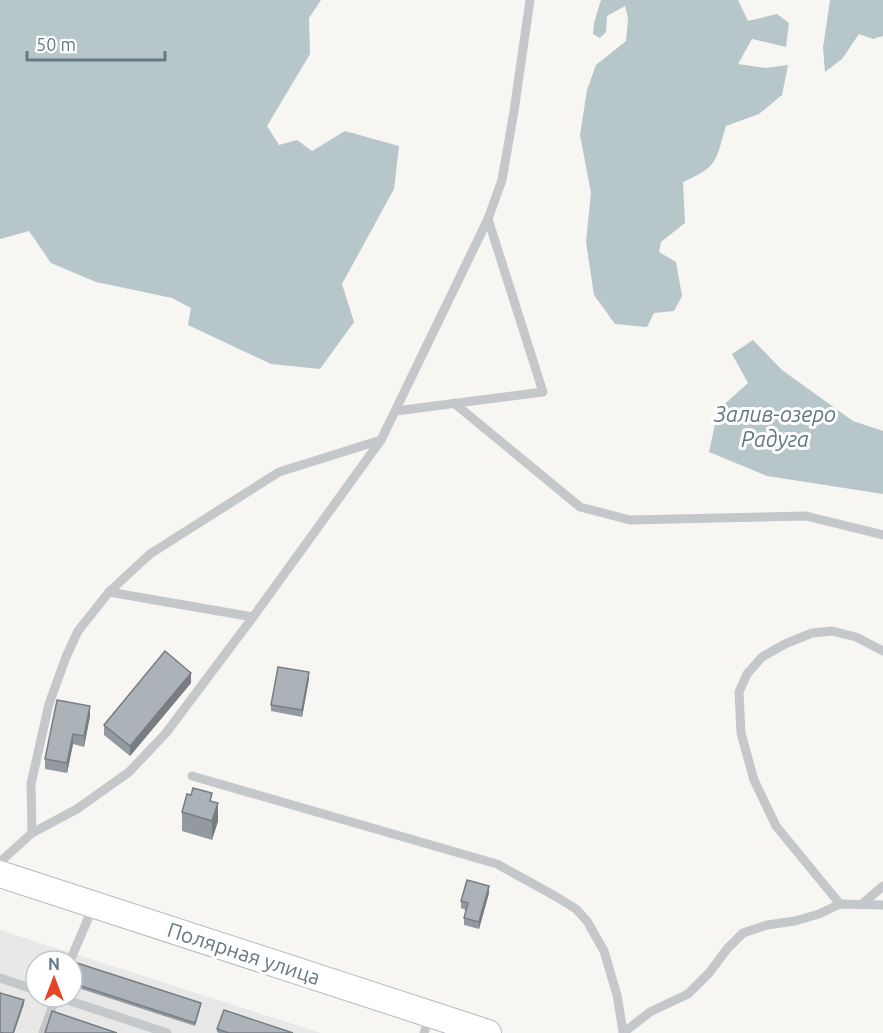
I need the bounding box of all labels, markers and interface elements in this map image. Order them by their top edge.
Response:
scale bar [27,24,165,62]
text: 50 m [36,34,76,54]
water label: Залив-озеро Радуга [713,401,836,451]
street label: Полярная улица [165,917,323,989]
north arrow [24,949,84,1009]
text: N [48,955,60,973]

